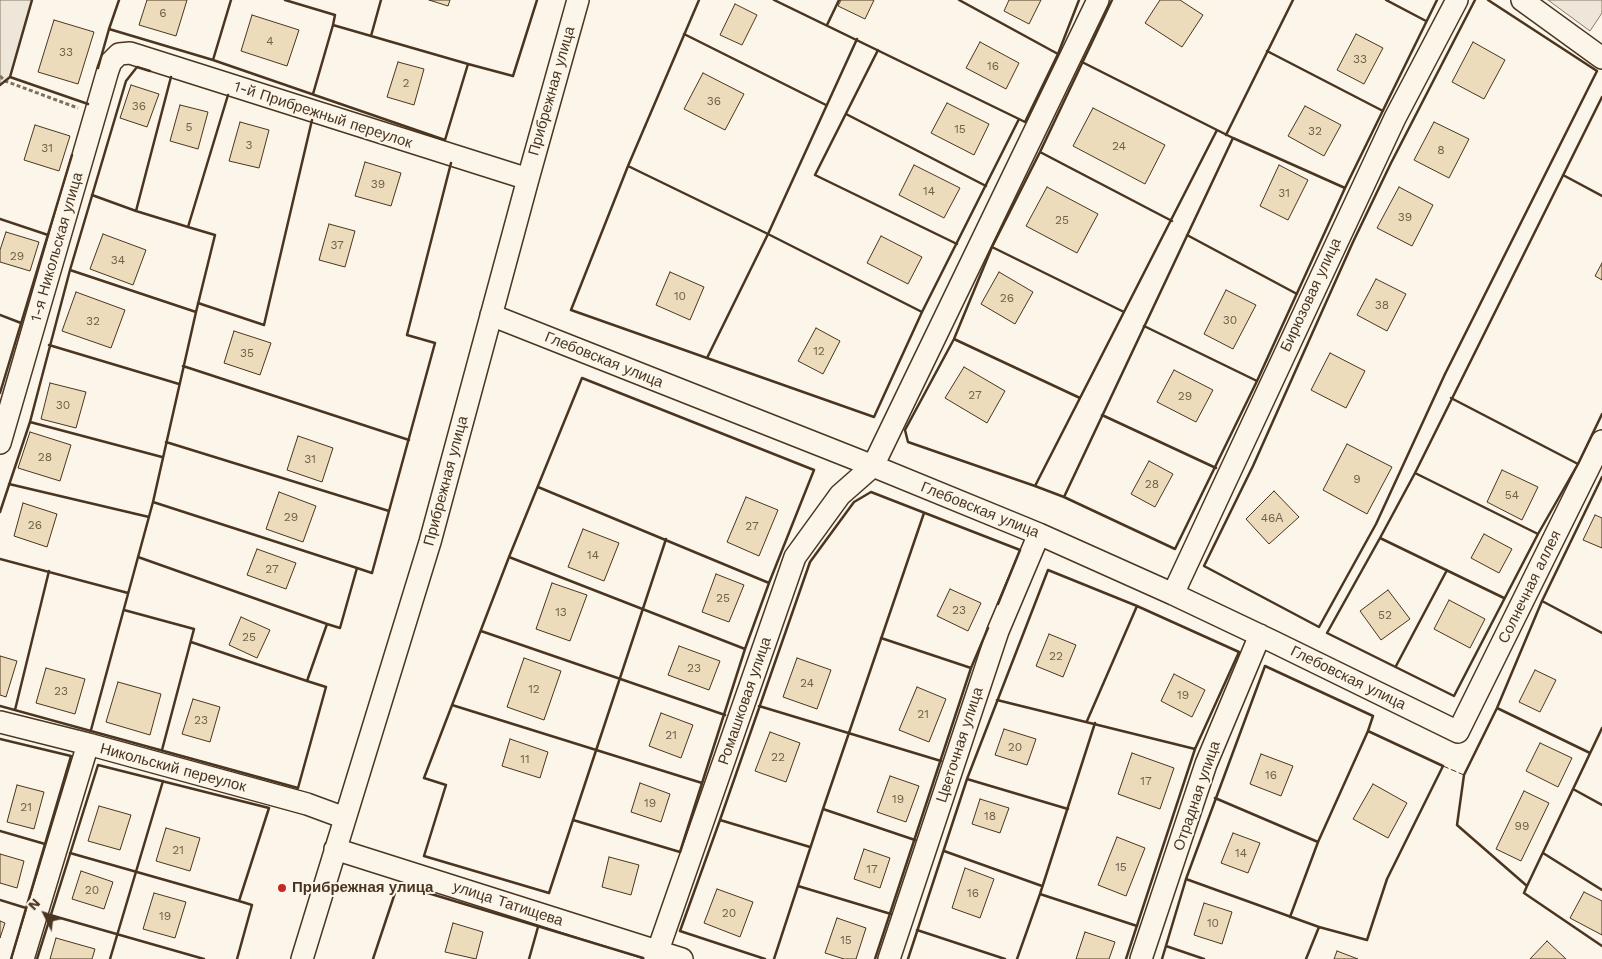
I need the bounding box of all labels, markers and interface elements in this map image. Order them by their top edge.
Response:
house number: 6 [159,6,167,20]
street label: Прибрежная улица [525,24,579,158]
house number: 4 [266,34,274,48]
house number: 33 [59,45,73,59]
house number: 33 [1353,52,1367,66]
house number: 16 [987,59,999,73]
house number: 2 [403,76,409,90]
street label: 1-й Прибрежный переулок [232,78,414,152]
house number: 36 [707,94,721,108]
house number: 36 [132,99,146,113]
house number: 5 [186,120,192,134]
house number: 15 [954,122,966,136]
house number: 32 [1308,124,1322,138]
house number: 3 [246,138,252,152]
house number: 24 [1112,139,1126,153]
house number: 31 [41,141,53,155]
house number: 8 [1437,143,1445,157]
street label: 1-я Никольская улица [27,170,87,324]
house number: 39 [371,177,385,191]
house number: 14 [923,184,935,198]
house number: 31 [1278,186,1290,200]
house number: 39 [1398,210,1412,224]
house number: 25 [1055,213,1069,227]
street label: Бирюзовая улица [1277,235,1345,355]
house number: 37 [330,238,344,252]
house number: 29 [10,249,24,263]
house number: 34 [111,253,125,267]
house number: 10 [674,289,686,303]
house number: 26 [1000,291,1014,305]
house number: 38 [1375,298,1389,312]
house number: 30 [1223,313,1237,327]
house number: 32 [86,314,100,328]
street label: Глебовская улица [542,328,666,392]
house number: 12 [813,344,825,358]
house number: 35 [240,346,254,360]
house number: 27 [968,388,982,402]
house number: 29 [1178,389,1192,403]
house number: 30 [56,398,70,412]
street label: Прибрежная улица [420,414,472,548]
house number: 28 [38,450,52,464]
house number: 31 [304,452,316,466]
house number: 9 [1353,472,1361,486]
house number: 28 [1145,477,1159,491]
street label: Глебовская улица [918,478,1042,542]
house number: 54 [1505,488,1519,502]
house number: 29 [284,510,298,524]
house number: 46А [1261,511,1283,525]
house number: 26 [28,518,42,532]
house number: 27 [745,519,759,533]
street label: Солнечная аллея [1495,527,1565,647]
house number: 14 [587,548,599,562]
house number: 27 [265,562,279,576]
house number: 25 [716,591,730,605]
house number: 23 [952,603,966,617]
house number: 13 [555,605,567,619]
house number: 52 [1378,608,1392,622]
house number: 25 [242,630,256,644]
street label: Ромашковая улица [715,635,775,767]
street label: Глебовская улица [1287,642,1409,714]
house number: 22 [1049,649,1063,663]
house number: 23 [687,661,701,675]
house number: 24 [800,676,814,690]
house number: 12 [528,682,540,696]
house number: 23 [54,684,68,698]
street label: Цветочная улица [933,685,987,805]
house number: 19 [1177,688,1189,702]
house number: 21 [917,707,929,721]
house number: 23 [194,713,208,727]
house number: 21 [665,728,677,742]
street label: Отрадная улица [1170,739,1224,853]
street label: Никольский переулок [98,740,248,796]
house number: 20 [1008,740,1022,754]
house number: 22 [771,750,785,764]
house number: 11 [520,752,530,766]
house number: 16 [1265,768,1277,782]
house number: 17 [1140,774,1152,788]
house number: 19 [892,792,904,806]
house number: 19 [644,796,656,810]
house number: 21 [20,800,32,814]
house number: 18 [984,809,996,823]
house number: 99 [1515,819,1529,833]
house number: 21 [172,843,184,857]
house number: 14 [1235,846,1247,860]
house number: 15 [1115,860,1127,874]
house number: 17 [866,862,878,876]
street label: улица Татищева [451,878,565,930]
place label: Прибрежная улица [292,879,433,897]
marker: Прибрежная улица [276,882,288,894]
house number: 20 [85,883,99,897]
house number: 16 [967,886,979,900]
north arrow [20,889,70,939]
text: N [24,895,43,913]
house number: 20 [722,906,736,920]
house number: 19 [159,909,171,923]
house number: 10 [1207,916,1219,930]
house number: 15 [840,933,852,947]

